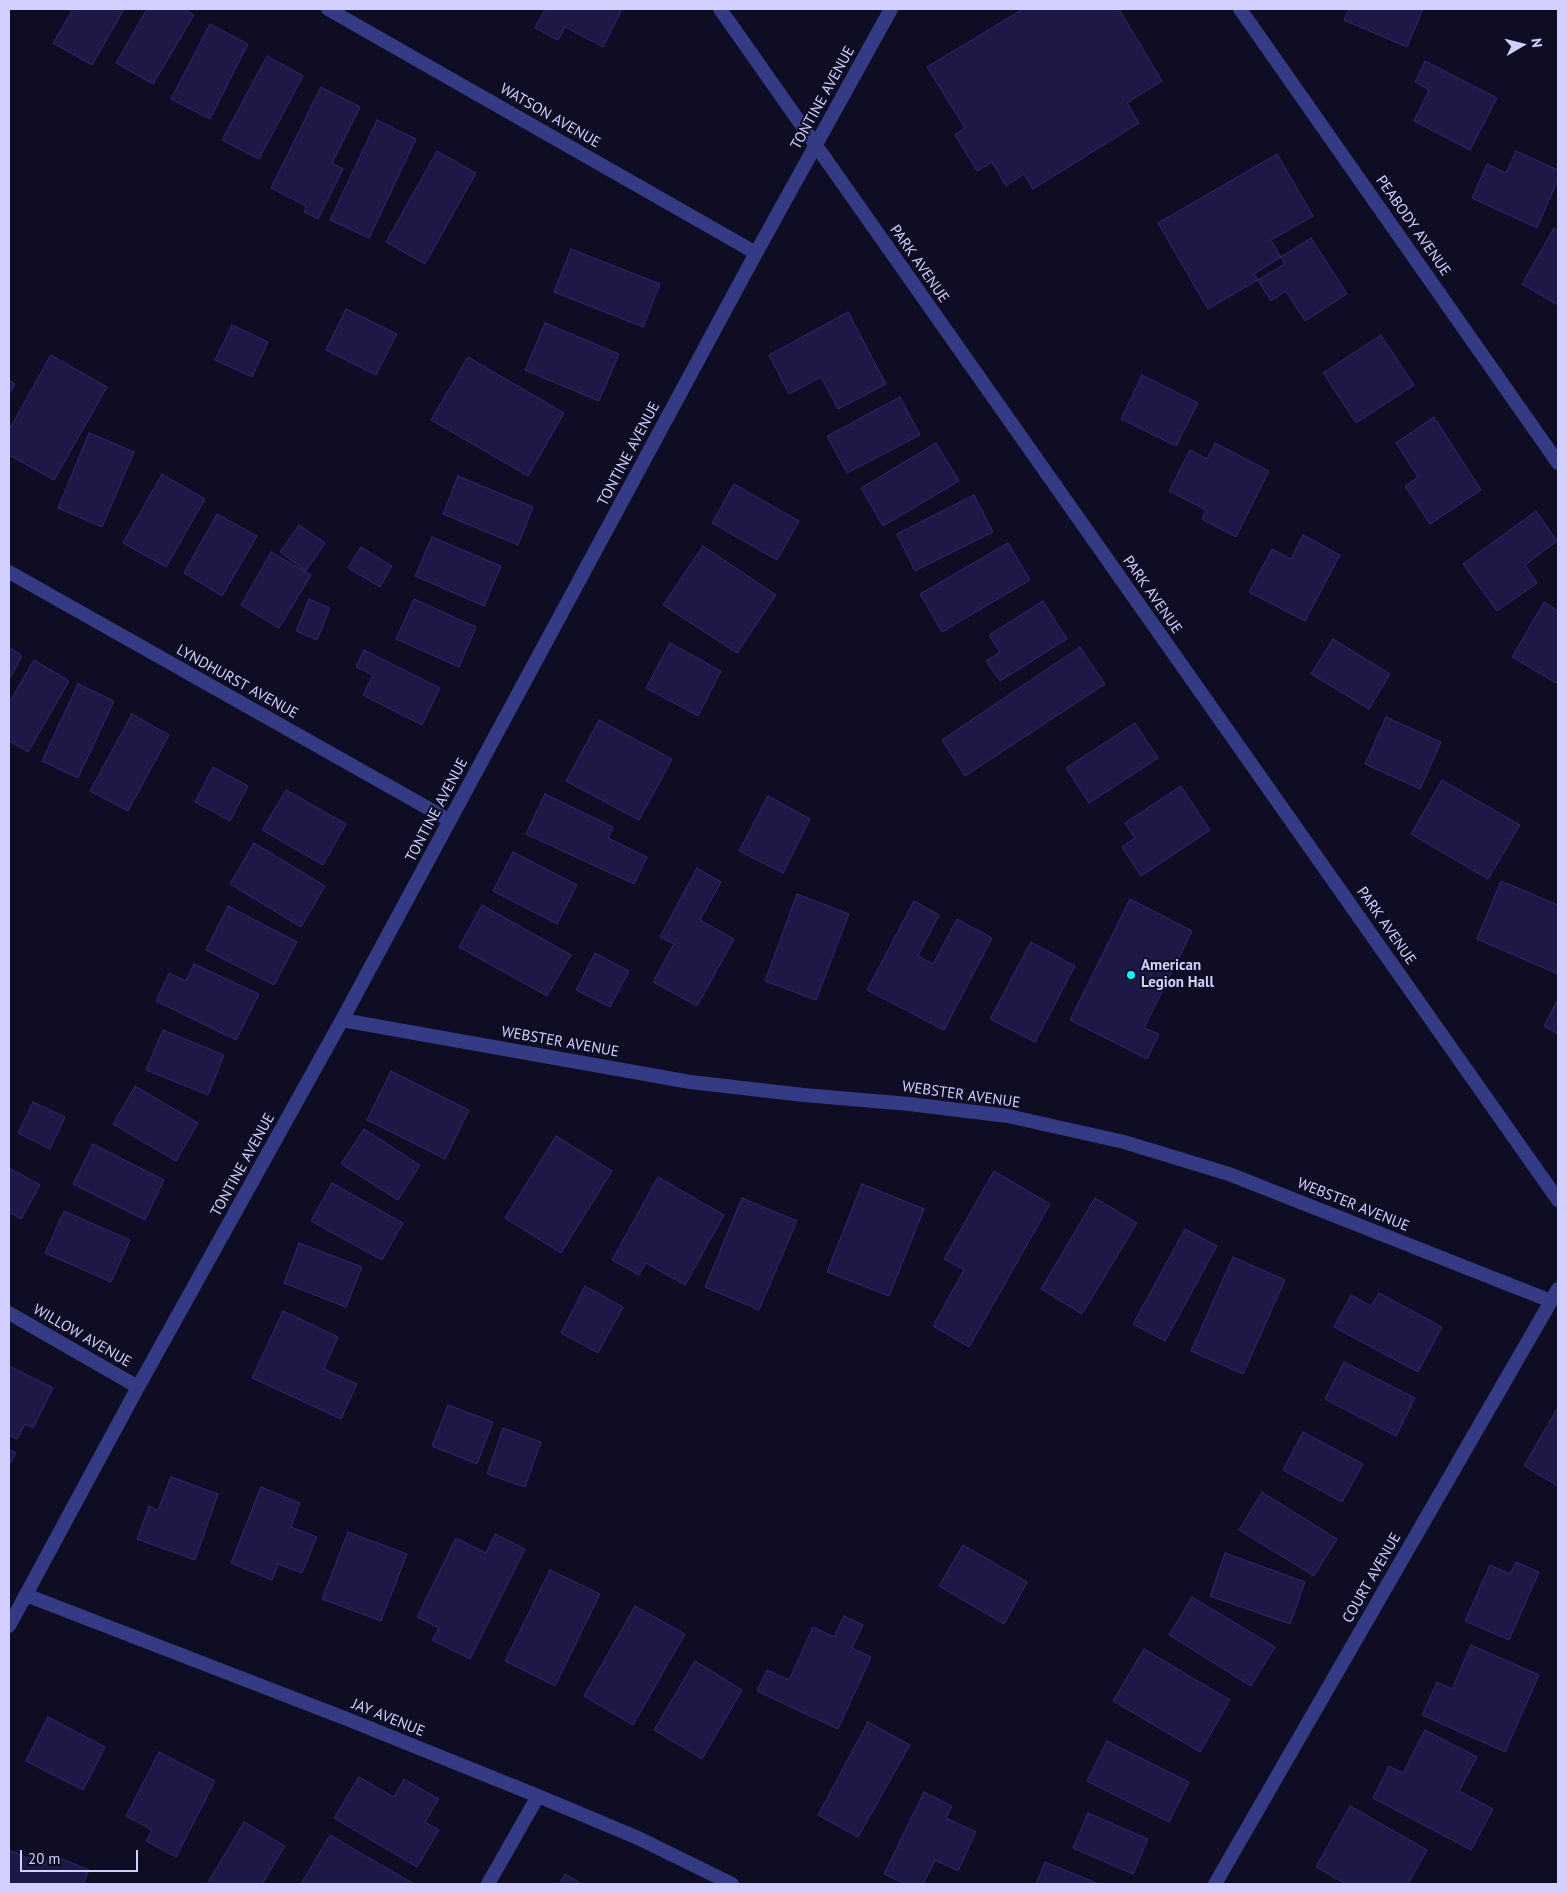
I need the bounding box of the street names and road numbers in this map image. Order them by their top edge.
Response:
street label: TONTINE AVENUE [787,43,859,153]
street label: WATSON AVENUE [497,80,603,152]
street label: PEABODY AVENUE [1372,172,1454,280]
street label: PARK AVENUE [886,222,952,306]
street label: TONTINE AVENUE [594,399,664,509]
street label: PARK AVENUE [1119,553,1185,637]
street label: LYNDHURST AVENUE [173,641,301,723]
street label: TONTINE AVENUE [402,755,472,865]
street label: PARK AVENUE [1353,884,1419,968]
street label: WEBSTER AVENUE [500,1023,620,1061]
street label: WEBSTER AVENUE [901,1078,1021,1112]
street label: TONTINE AVENUE [207,1110,279,1220]
street label: WEBSTER AVENUE [1294,1174,1412,1236]
street label: WILLOW AVENUE [30,1301,134,1371]
street label: COURT AVENUE [1339,1530,1405,1626]
street label: JAY AVENUE [349,1695,427,1741]

